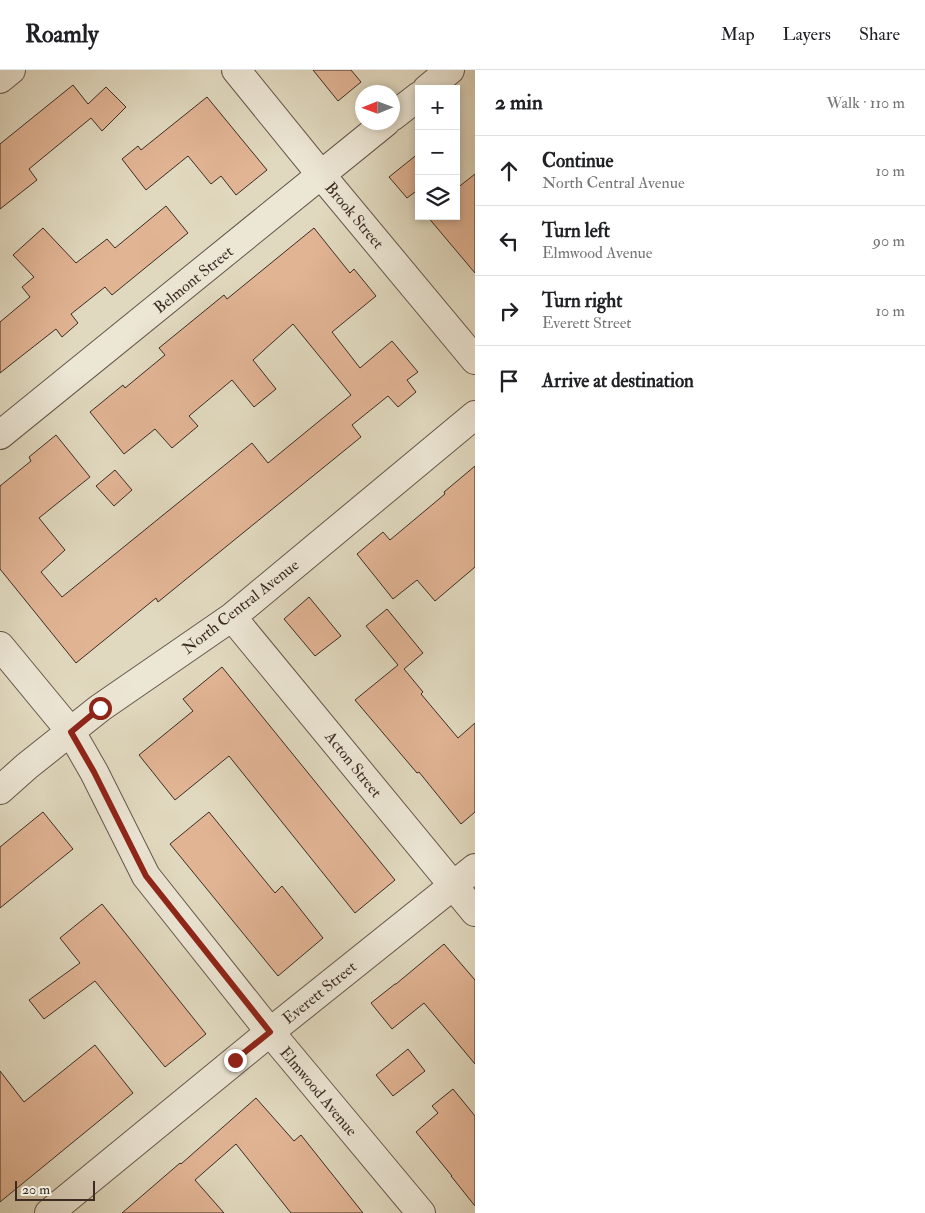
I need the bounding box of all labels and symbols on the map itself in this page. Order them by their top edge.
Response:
north arrow [355,85,400,130]
street label: Brook Street [320,178,388,253]
street label: Belmont Street [150,242,237,318]
street label: North Central Avenue [178,555,303,659]
route start [89,697,112,720]
street label: Acton Street [320,727,386,802]
street label: Everett Street [279,957,361,1029]
street label: Elmwood Avenue [275,1043,362,1141]
route end [224,1049,247,1072]
scale bar [15,1178,95,1201]

